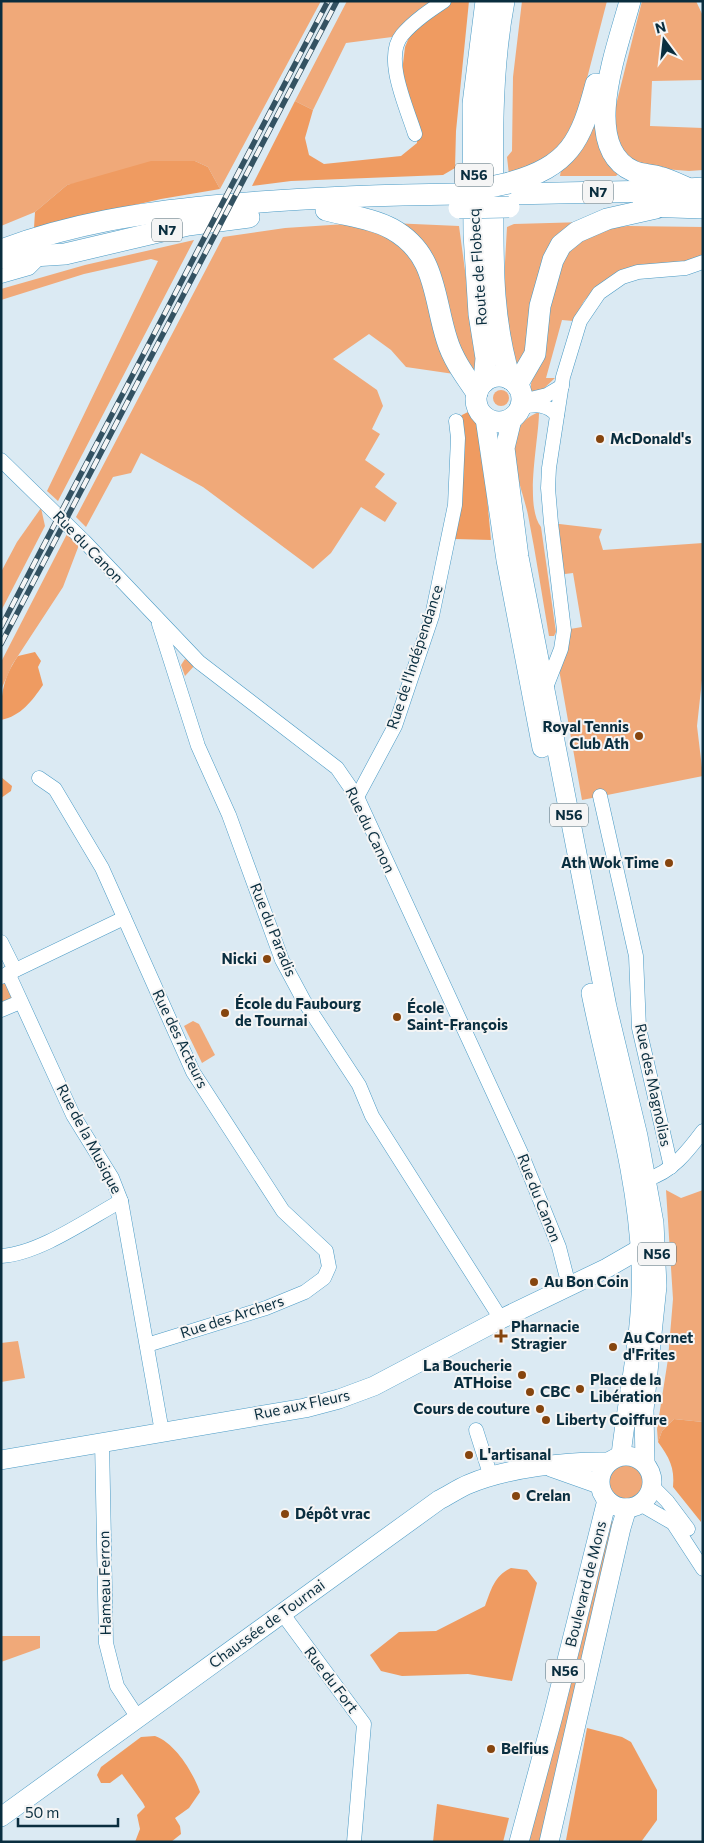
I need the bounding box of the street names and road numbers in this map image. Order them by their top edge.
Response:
road number: N56 [455,164,493,186]
road number: N7 [583,180,613,203]
street label: Route de Flobecq [464,208,490,326]
road number: N7 [152,218,182,242]
street label: Rue du Canon [50,506,128,586]
street label: Rue de l'Indépendance [382,582,446,731]
street label: Rue du Canon [342,784,399,875]
road number: N56 [550,804,588,826]
street label: Rue du Paradis [247,880,301,979]
street label: Rue des Acteurs [149,986,213,1091]
street label: Rue des Magnolias [632,1022,676,1148]
street label: Rue de la Musique [53,1081,126,1196]
street label: Rue du Canon [514,1151,566,1244]
road number: N56 [638,1242,676,1266]
street label: Rue des Archers [178,1291,286,1341]
street label: Rue aux Fleurs [252,1385,352,1423]
street label: Boulevard de Mons [561,1519,609,1649]
street label: Hameau Ferron [94,1531,114,1635]
street label: Chaussée de Tournai [205,1575,328,1671]
street label: Rue du Fort [301,1643,363,1716]
road number: N56 [546,1660,584,1682]

